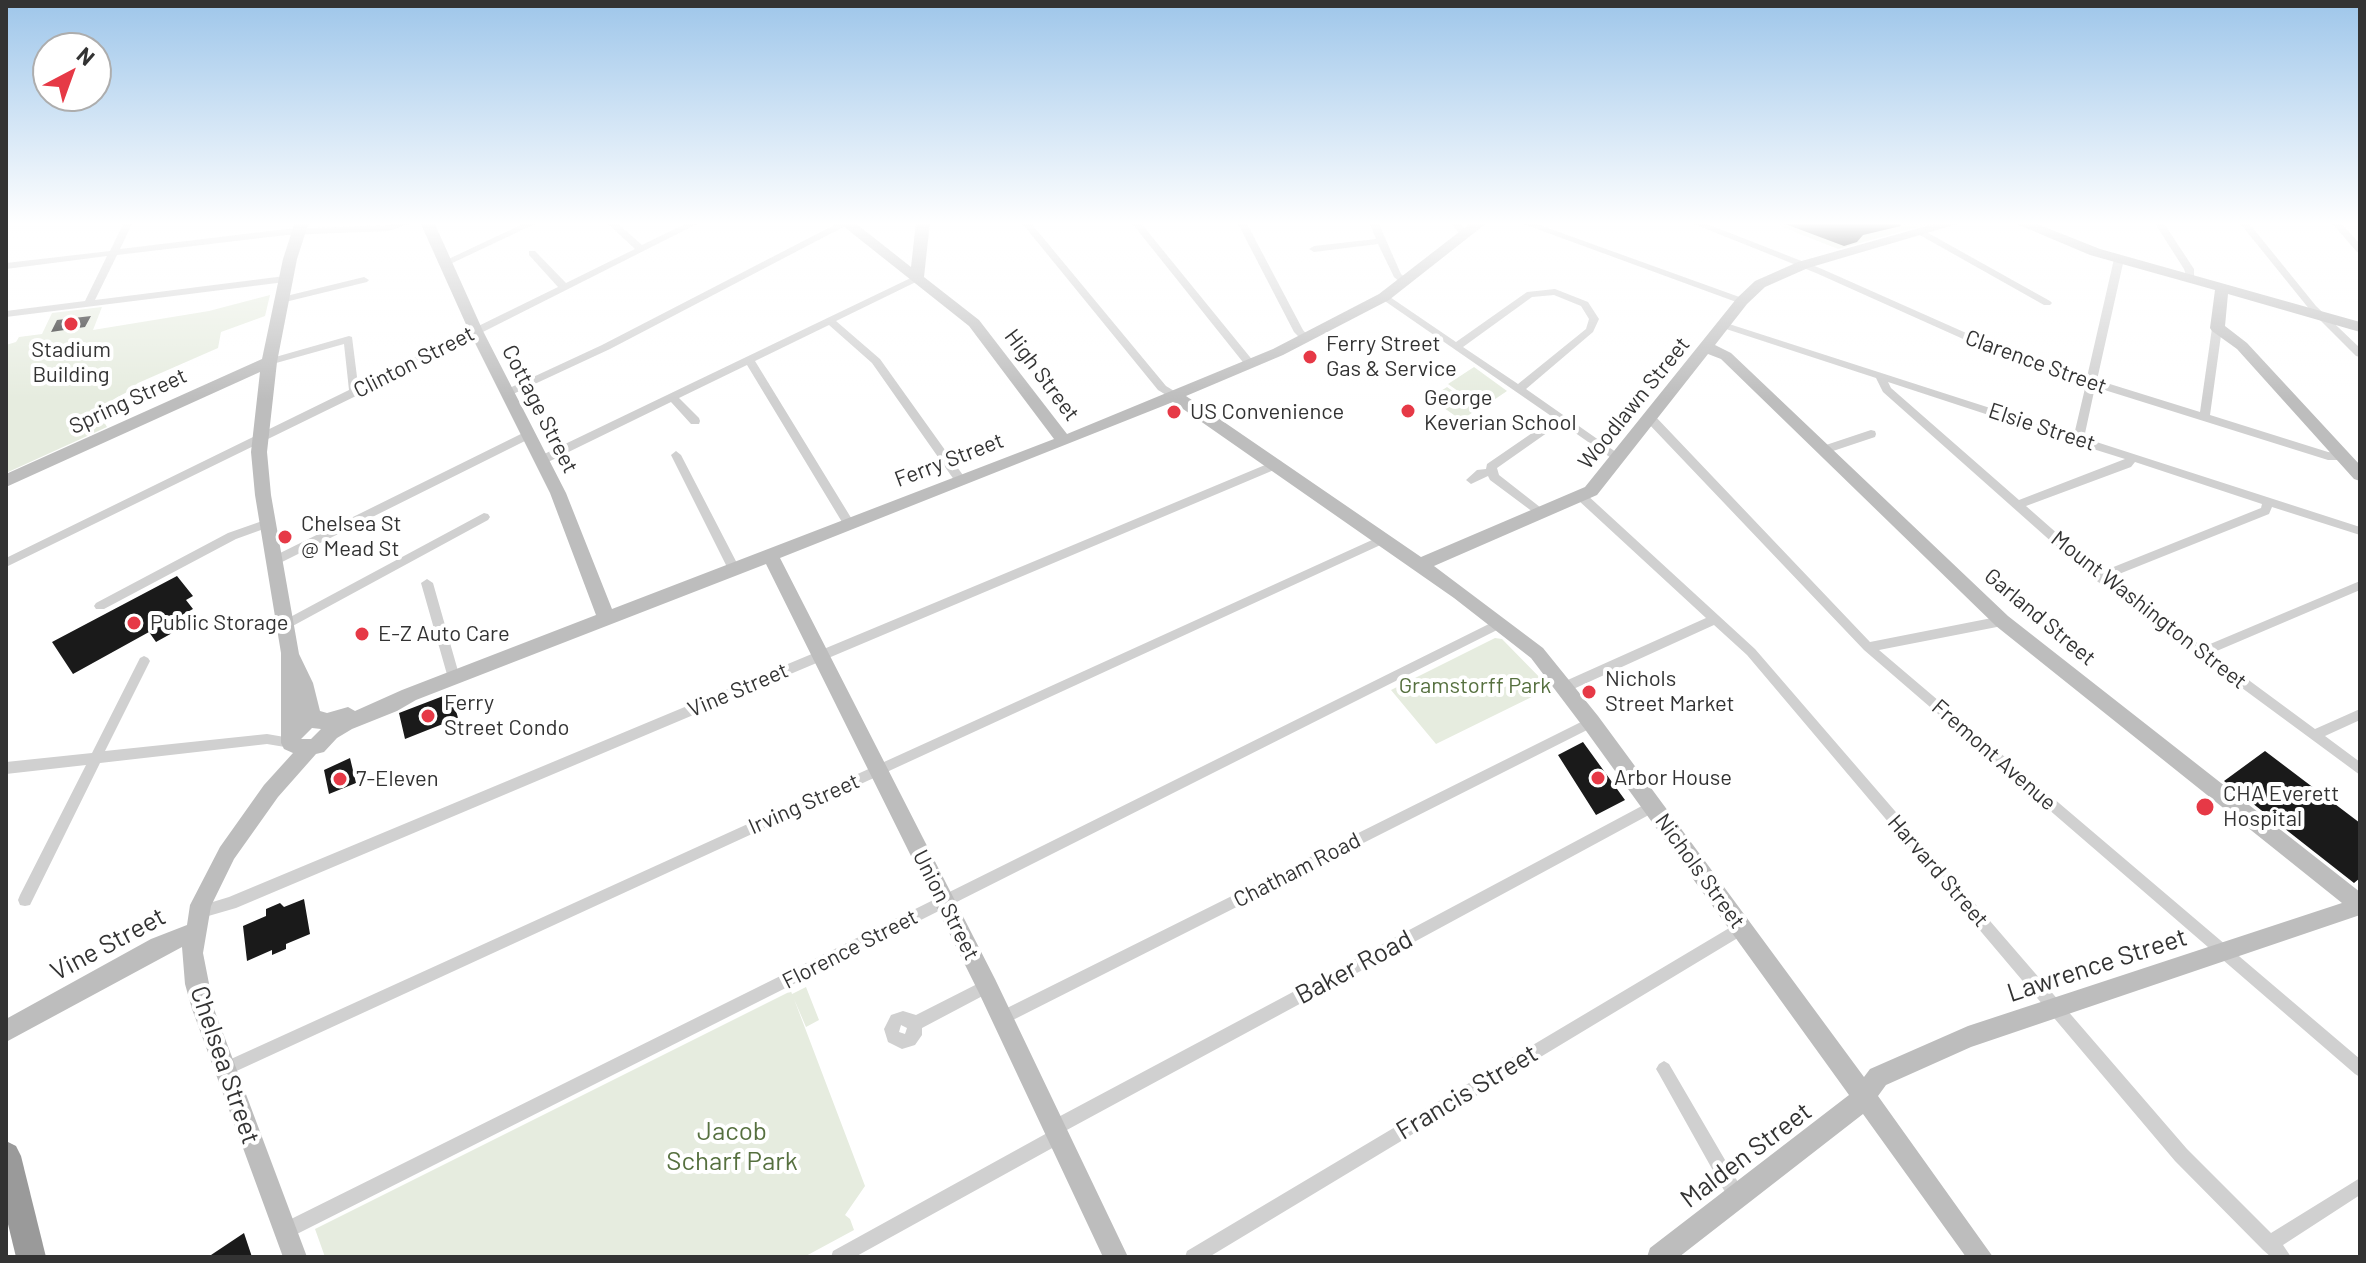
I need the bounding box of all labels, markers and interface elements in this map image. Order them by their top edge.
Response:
north arrow [32,32,112,112]
text: N [72,41,100,70]
marker: Stadium Building [62,315,80,333]
street label: Clinton Street [349,320,479,404]
street label: High Street [999,324,1085,426]
street label: Clarence Street [1962,324,2110,400]
place label: Ferry Street Gas & Service [1326,331,1457,382]
street label: Woodlawn Street [1573,332,1695,474]
place label: Stadium Building [31,337,111,388]
street label: Cottage Street [496,340,584,478]
marker: Ferry Street Gas & Service [1301,348,1319,366]
street label: Spring Street [65,362,191,440]
place label: George Keverian School [1424,385,1577,436]
street label: Elsie Street [1985,397,2099,457]
place label: US Convenience [1190,399,1344,425]
marker: George Keverian School [1399,402,1417,420]
marker: US Convenience [1165,403,1183,421]
street label: Ferry Street [891,427,1007,493]
place label: Chelsea St @ Mead St [301,511,402,562]
street label: Mount Washington Street [2046,525,2252,695]
marker: Chelsea St @ Mead St [276,528,294,546]
street label: Garland Street [1979,563,2101,671]
place label: Public Storage [150,610,289,636]
marker: Public Storage [125,614,143,632]
place label: E-Z Auto Care [378,621,510,647]
marker: E-Z Auto Care [353,625,371,643]
street label: Vine Street [684,657,792,723]
place label: Nichols Street Market [1605,666,1735,718]
park label: Gramstorff Park [1399,673,1551,699]
marker: Nichols Street Market [1580,683,1598,701]
place label: Ferry Street Condo [444,690,569,742]
street label: Fremont Avenue [1926,694,2062,816]
marker: Ferry Street Condo [419,707,437,725]
place label: Arbor House [1614,765,1732,791]
place label: 7-Eleven [356,766,439,792]
street label: Irving Street [745,768,863,840]
marker: Arbor House [1589,769,1607,787]
marker: 7-Eleven [331,770,349,788]
place label: CHA Everett Hospital [2223,781,2339,832]
marker: CHA Everett Hospital [2194,796,2216,818]
street label: Nichols Street [1649,808,1751,934]
street label: Harvard Street [1882,809,1994,933]
street label: Chatham Road [1229,827,1365,913]
street label: Union Street [907,846,985,964]
street label: Vine Street [45,901,171,987]
street label: Florence Street [778,904,922,994]
street label: Lawrence Street [2003,921,2191,1009]
street label: Baker Road [1290,923,1418,1011]
street label: Chelsea Street [183,982,267,1148]
street label: Francis Street [1390,1037,1544,1147]
street label: Malden Street [1674,1096,1818,1214]
park label: Jacob Scharf Park [666,1115,798,1176]

